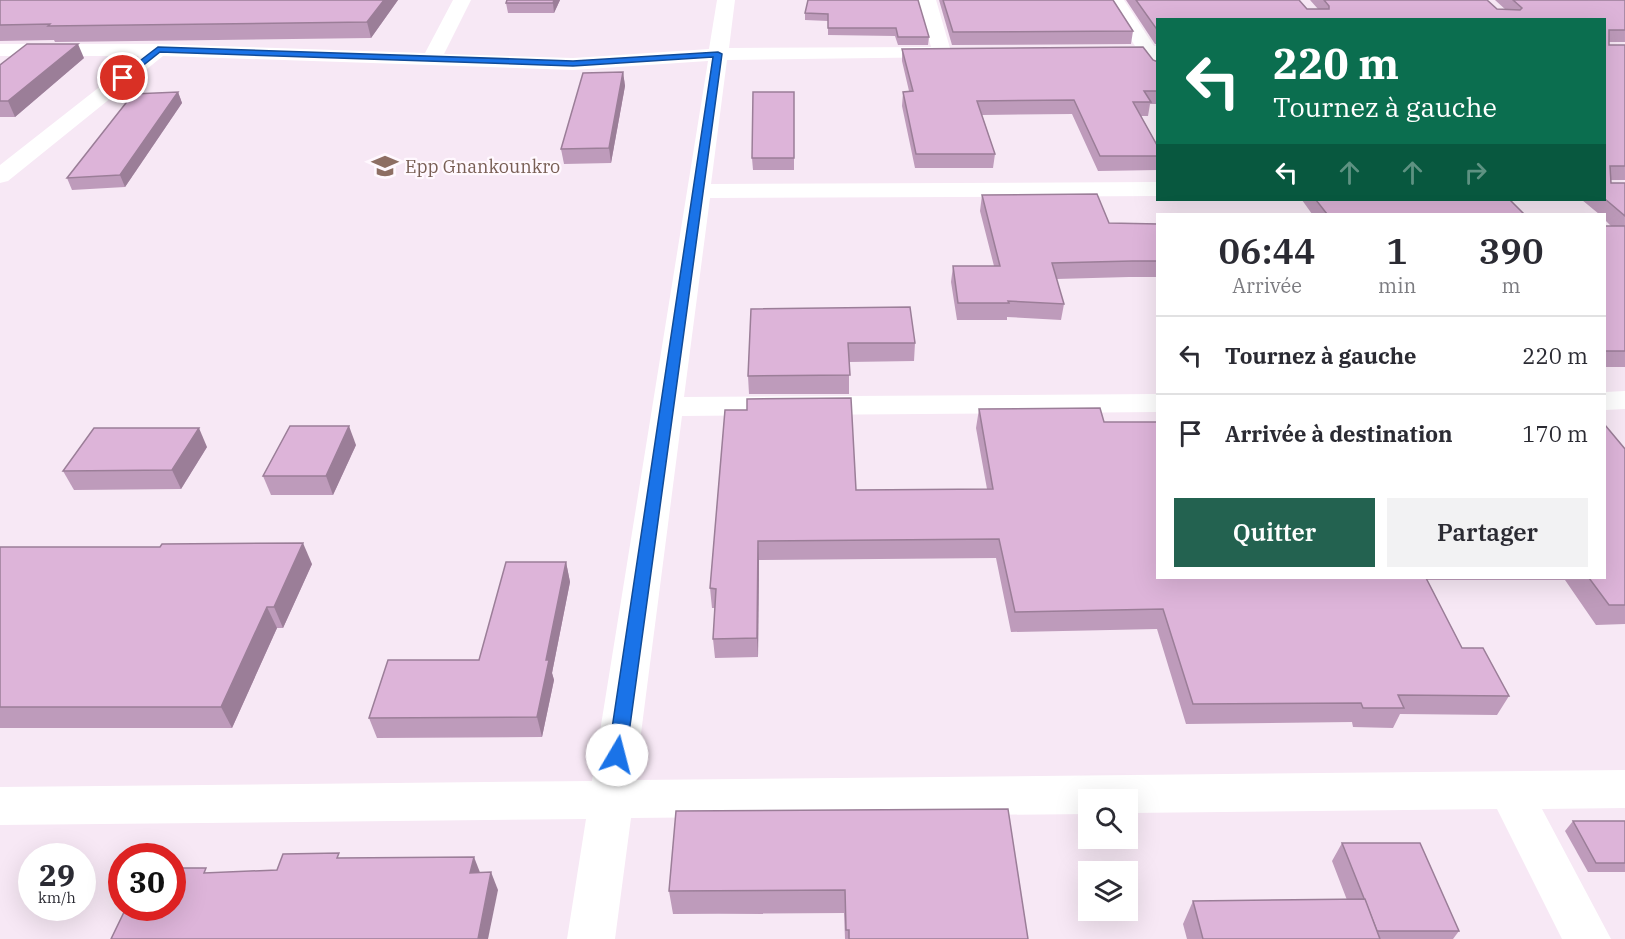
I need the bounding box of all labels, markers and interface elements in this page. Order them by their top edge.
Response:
text: 220 m [1273,36,1399,91]
icon: left [1174,42,1252,120]
pin [97,52,148,103]
icon: arrive [106,61,139,94]
text: Tournez à gauche [1273,89,1497,124]
school or university icon: Epp Gnankounkro [370,151,400,181]
place label: Epp Gnankounkro [405,155,560,178]
icon: left [1270,156,1303,189]
icon: ahead [1333,156,1366,189]
icon: ahead [1396,156,1429,189]
icon: right [1459,156,1492,189]
text: 06:44 [1218,227,1316,274]
text: 1 [1386,227,1408,274]
text: 390 [1479,227,1544,274]
text: Arrivée [1232,272,1302,299]
text: min [1378,272,1416,299]
text: m [1502,272,1521,299]
icon: left [1174,339,1207,372]
text: Tournez à gauche [1225,341,1416,370]
text: 220 m [1522,341,1588,370]
icon: arrive [1174,417,1207,450]
text: Arrivée à destination [1225,419,1453,448]
text: 170 m [1522,419,1588,448]
button: Quitter [1174,498,1375,567]
button: Partager [1387,498,1588,567]
position arrow [585,723,649,787]
map controls [1078,789,1138,921]
button: search [1078,789,1138,849]
speed limit sign: 30 [108,843,186,921]
text: 29 [39,855,75,894]
button: layers [1078,861,1138,921]
text: km/h [38,888,76,907]

